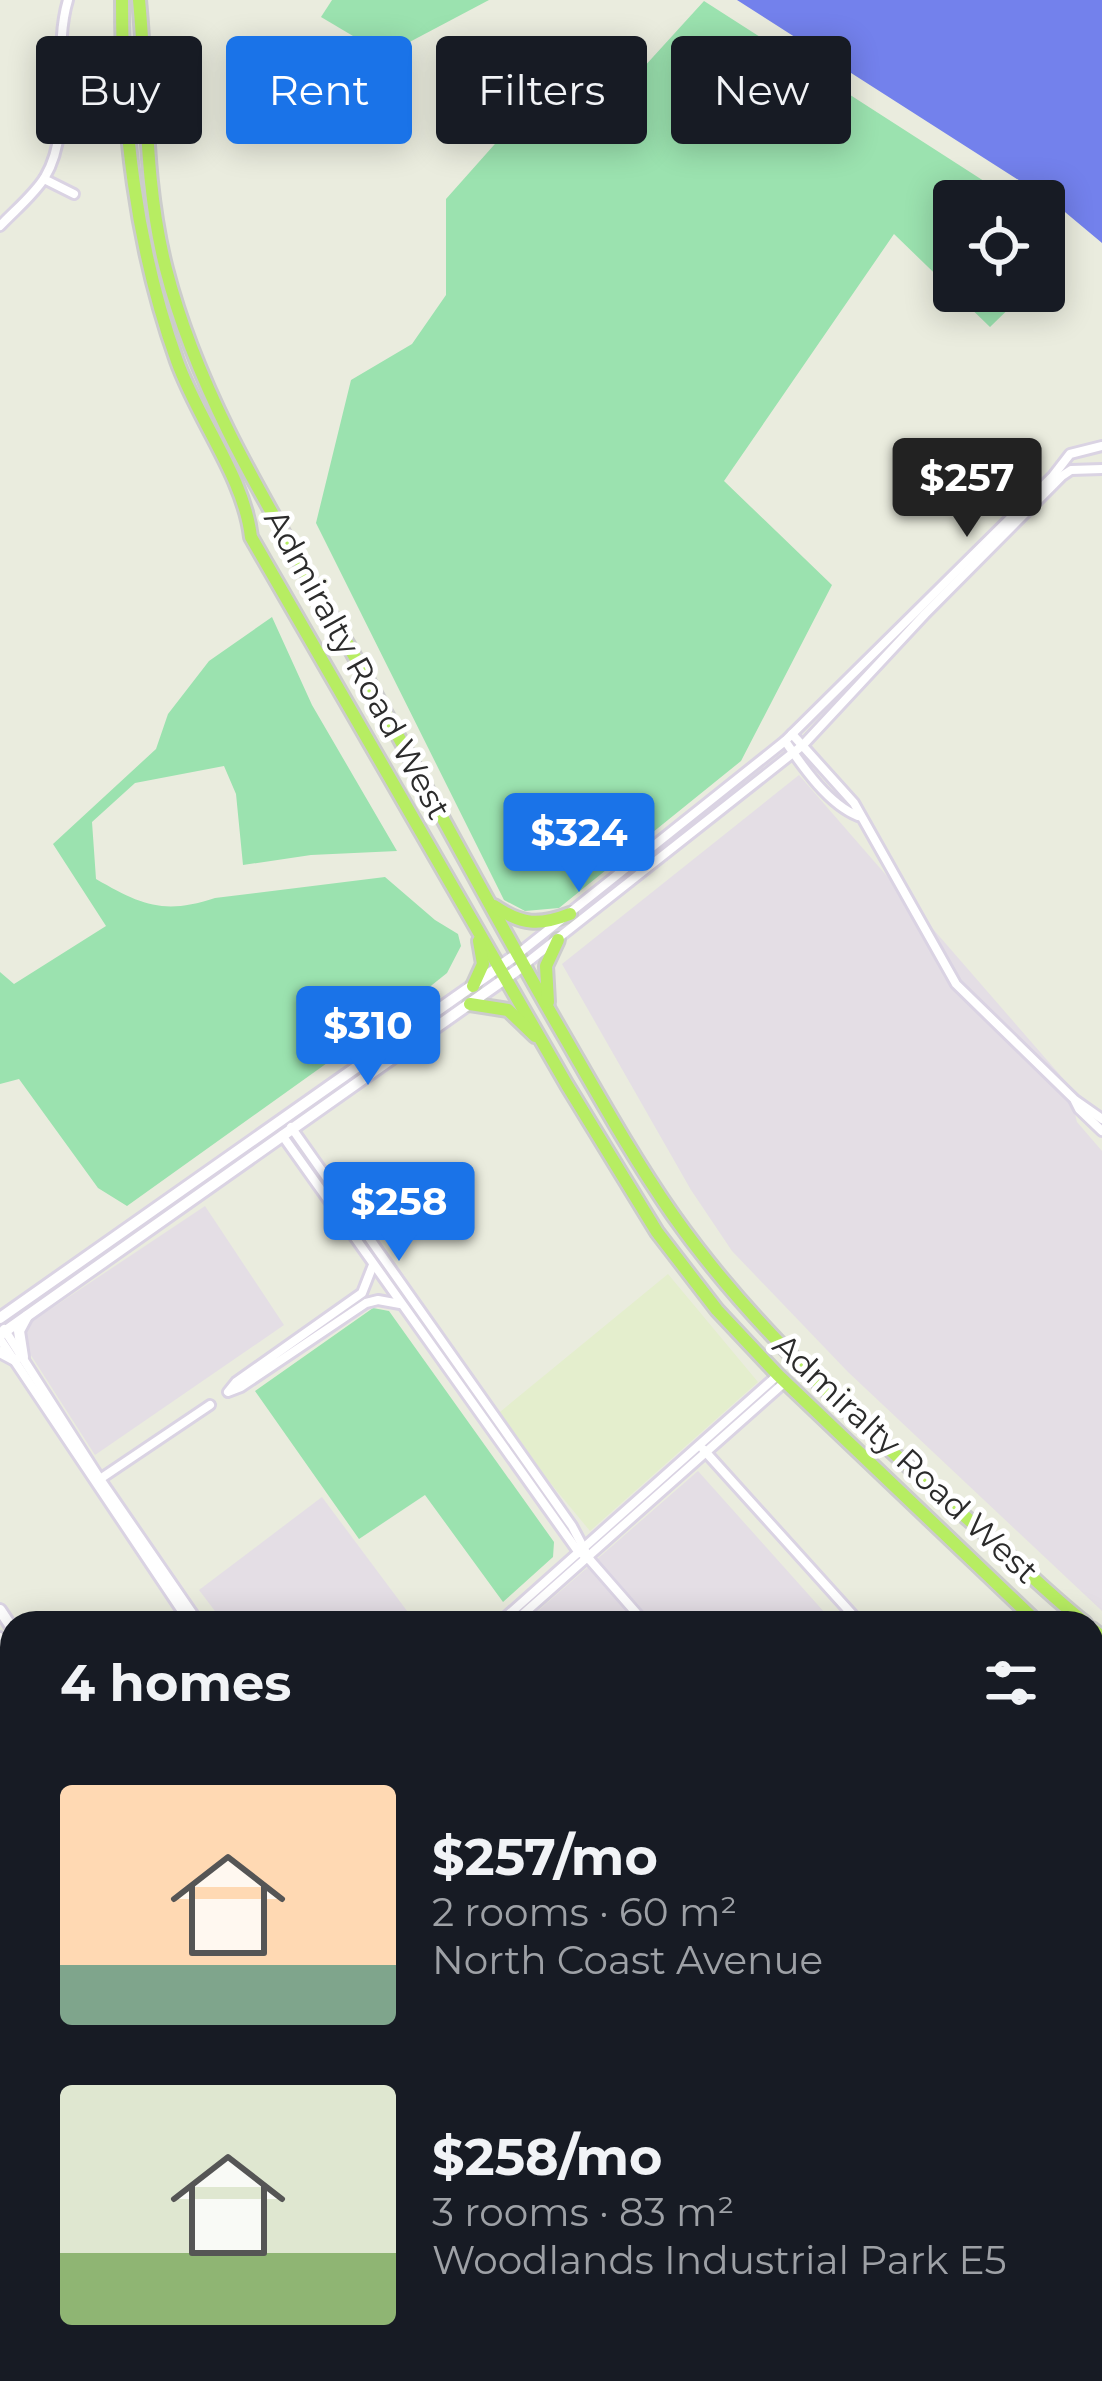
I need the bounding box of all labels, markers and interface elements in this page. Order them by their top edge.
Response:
chip: Buy [36,36,202,144]
chip: Rent [226,36,412,144]
chip: Filters [436,36,647,144]
chip: New [671,36,851,144]
map controls [933,180,1065,312]
button: locate [933,180,1065,312]
pin: $257 [896,438,1038,540]
text: $257 [920,453,1014,501]
street label: Admiralty Road West [256,502,460,826]
pin: $324 [508,793,650,895]
text: $324 [530,808,628,856]
pin: $310 [297,986,439,1088]
text: $310 [323,1001,413,1049]
pin: $258 [328,1162,470,1264]
text: $258 [351,1177,447,1225]
street label: Admiralty Road West [765,1325,1047,1591]
icon: filters [978,1650,1044,1716]
text: 4 homes [60,1652,291,1714]
text: $257/mo [432,1826,658,1888]
icon: home [156,1833,300,1977]
text: 2 rooms · 60 m² [432,1888,737,1936]
text: North Coast Avenue [432,1936,823,1984]
text: $258/mo [432,2126,663,2188]
icon: home [156,2133,300,2277]
text: 3 rooms · 83 m² [432,2188,734,2236]
text: Woodlands Industrial Park E5 [432,2236,1006,2284]

